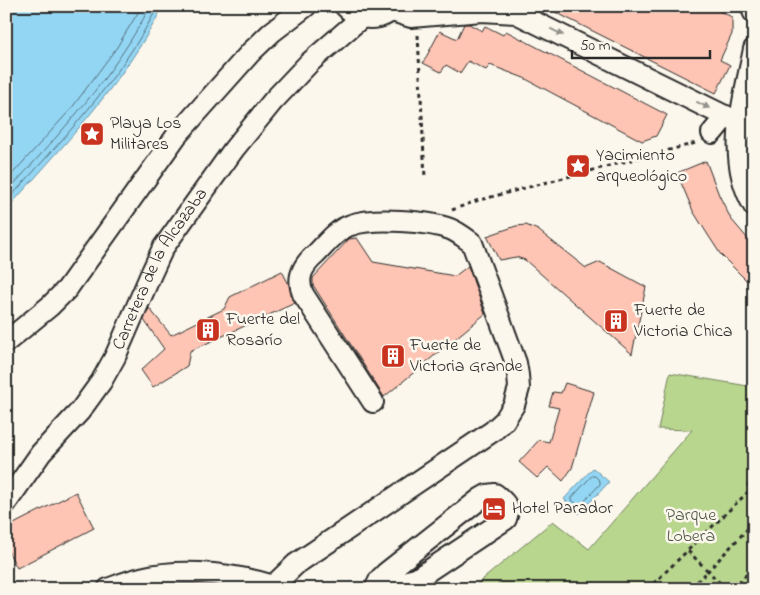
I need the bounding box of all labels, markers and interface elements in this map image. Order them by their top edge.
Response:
one-way arrow [550,28,564,36]
scale bar [572,28,710,60]
text: 50 m [580,35,611,57]
one-way arrow [695,101,710,109]
place label: Playa Los Militares [110,111,182,158]
place icon: Playa Los Militares [79,121,105,147]
place label: Yacimiento arqueológico [596,143,687,191]
place icon: Yacimiento arqueológico [565,153,591,179]
street label: Carretera de la Alcazaba [106,183,215,354]
place label: Fuerte de Victoria Chica [633,298,732,345]
place label: Fuerte del Rosarío [225,307,300,354]
building icon: Fuerte de Victoria Chica [603,308,629,334]
building icon: Fuerte del Rosarío [195,317,221,343]
place label: Fuerte de Victoria Grande [409,333,524,380]
building icon: Fuerte de Victoria Grande [380,343,406,369]
hotel icon: Hotel Parador [481,496,507,522]
place label: Hotel Parador [512,496,613,522]
park label: Parque Lobera [666,503,717,550]

